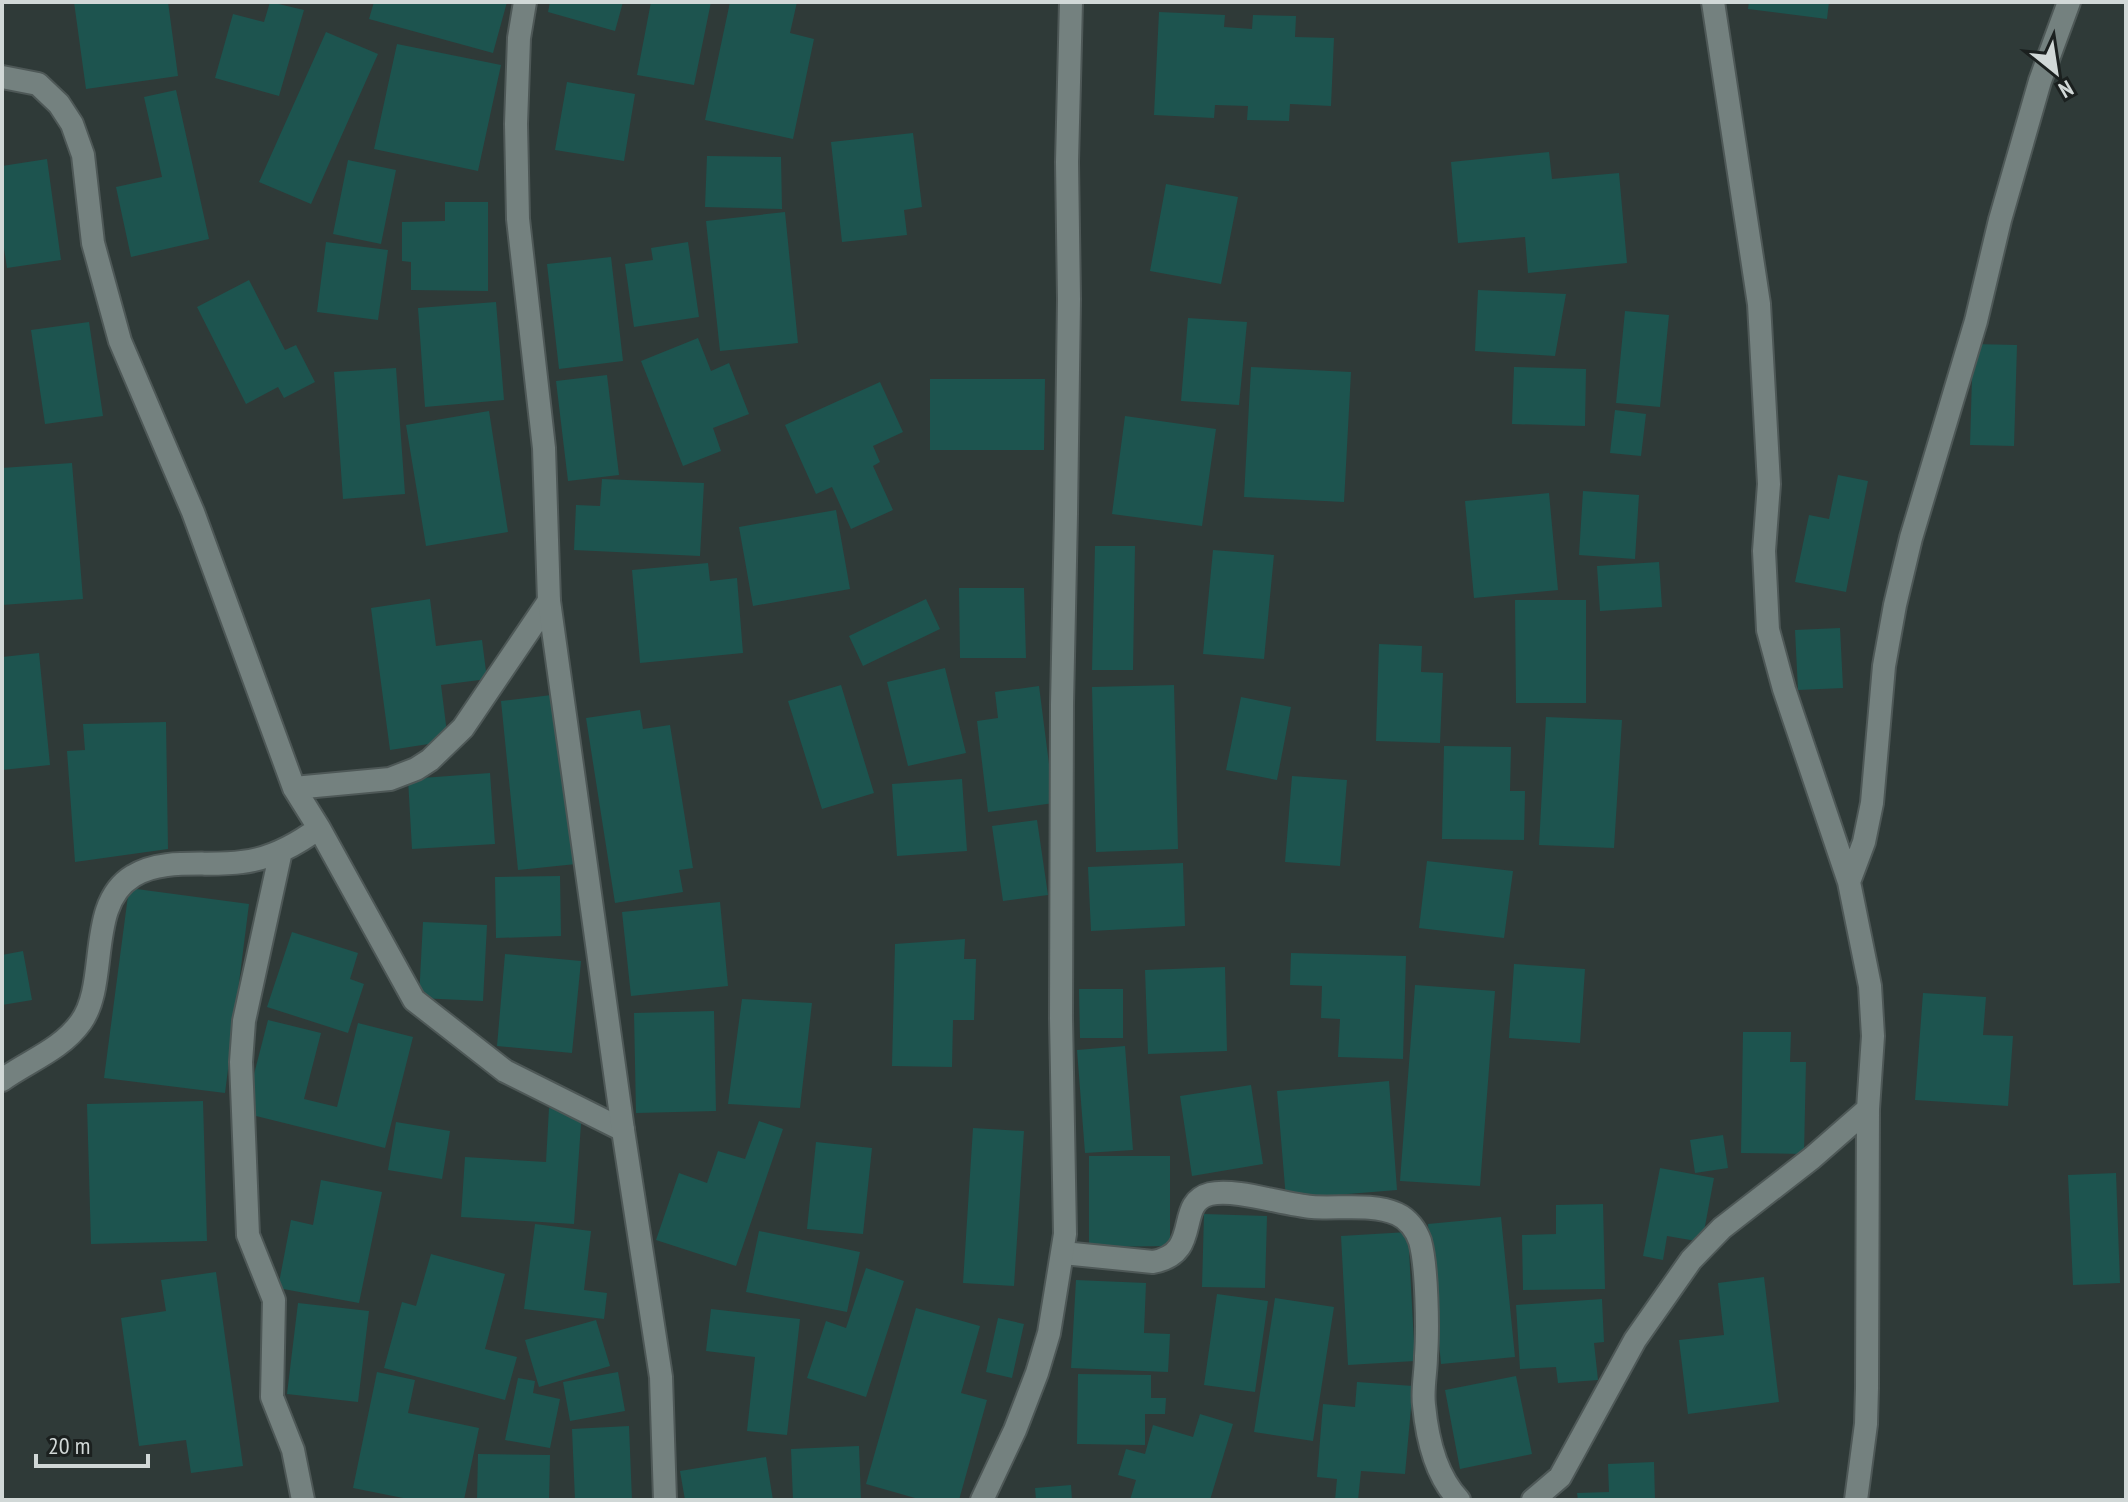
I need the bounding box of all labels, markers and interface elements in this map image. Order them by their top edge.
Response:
north arrow [2016,32,2096,112]
text: N [2054,74,2078,104]
scale bar [36,1418,148,1468]
text: 20 m [48,1430,90,1461]

